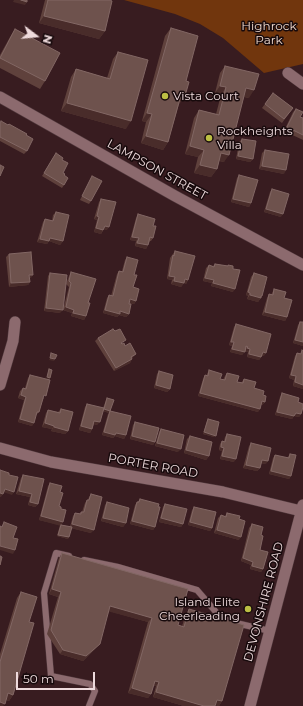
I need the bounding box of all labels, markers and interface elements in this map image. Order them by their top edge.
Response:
north arrow [16,16,56,56]
park label: Highrock Park [241,19,297,47]
text: N [40,33,55,46]
place label: Vista Court [173,89,239,103]
marker: Vista Court [160,91,170,101]
place label: Rockheights Villa [217,124,293,152]
marker: Rockheights Villa [204,133,214,143]
street label: LAMPSON STREET [105,137,209,203]
street label: PORTER ROAD [107,451,199,481]
street label: DEVONSHIRE ROAD [241,540,287,664]
place label: Island Elite Cheerleading [159,595,240,623]
marker: Island Elite Cheerleading [243,604,253,614]
scale bar [18,664,97,690]
text: 50 m [23,671,54,686]

